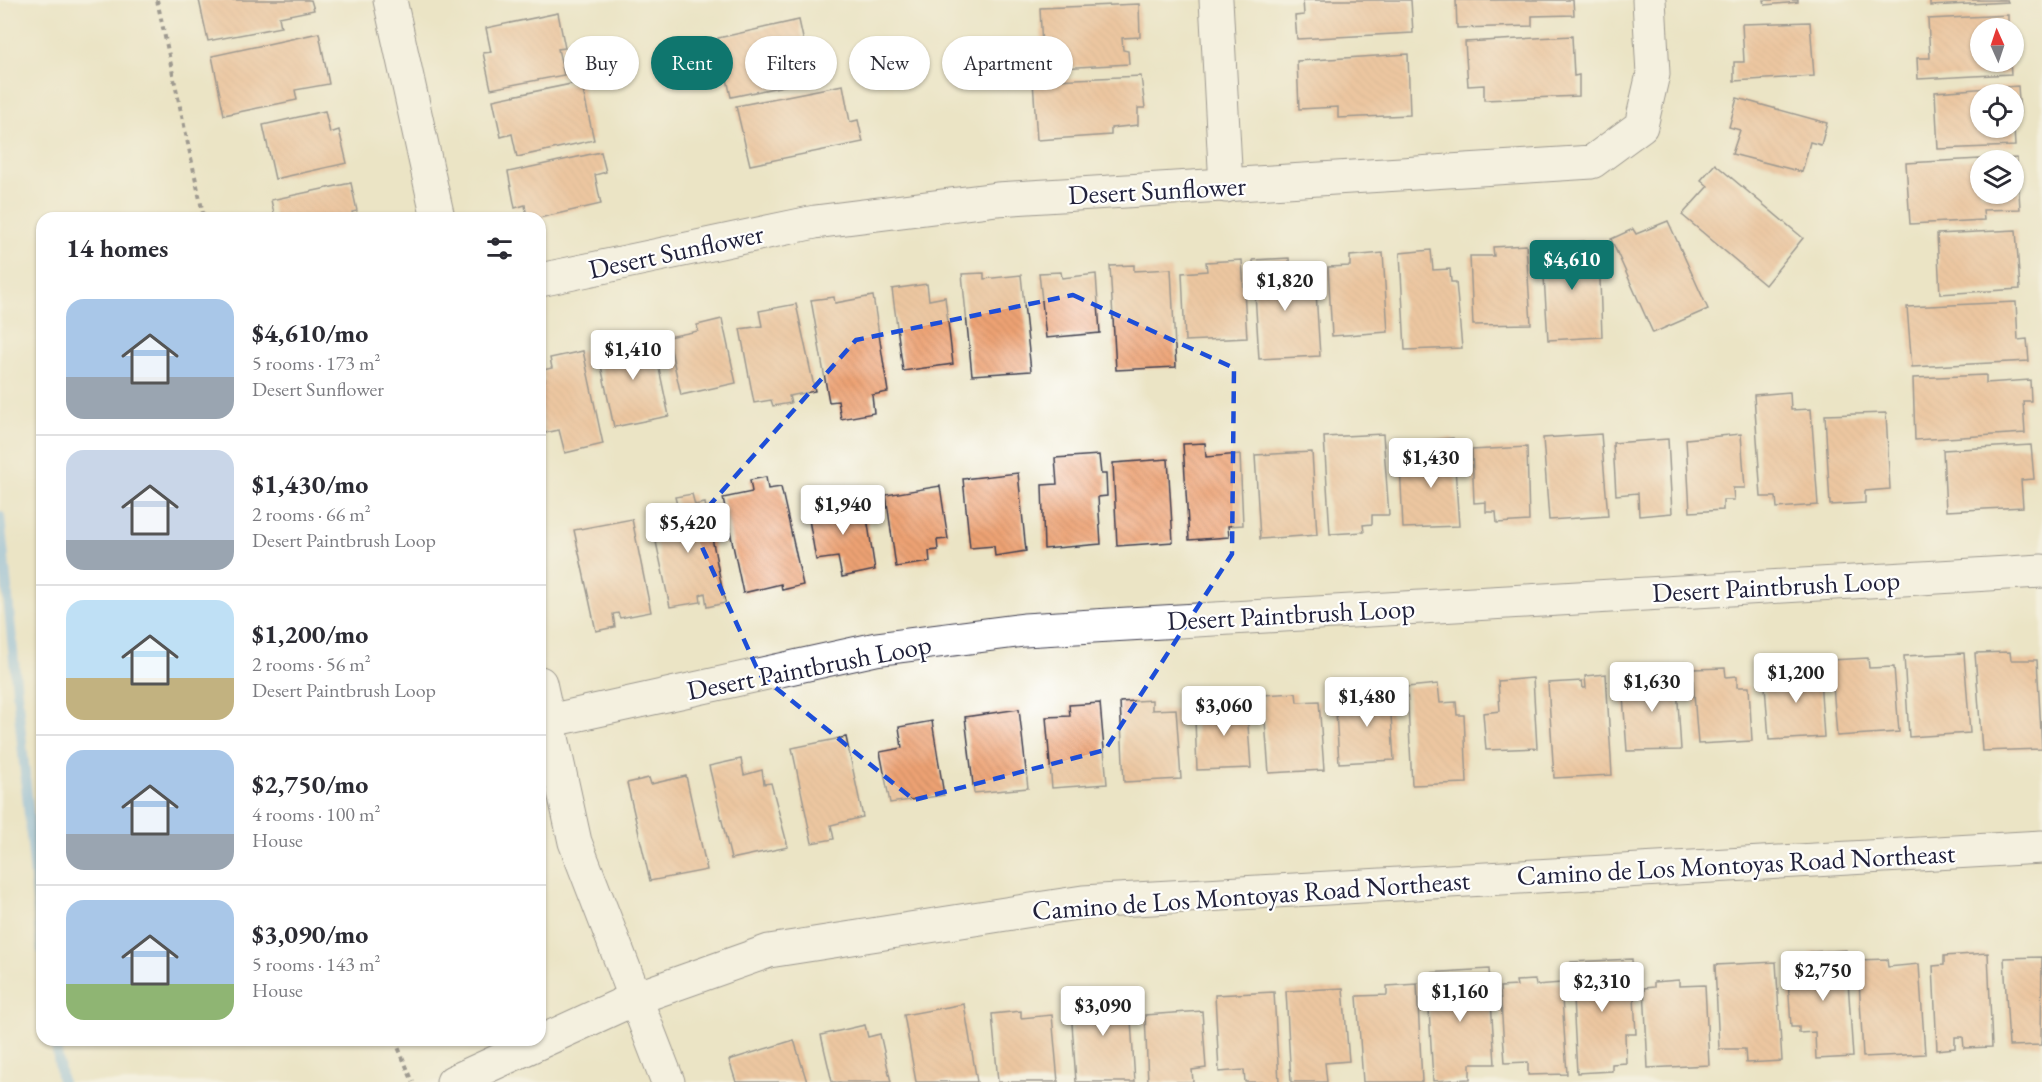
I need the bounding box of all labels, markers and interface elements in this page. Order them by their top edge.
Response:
north arrow [1970,18,2024,72]
map controls [1970,18,2024,204]
chip: Buy [564,36,639,90]
chip: Rent [651,36,733,90]
chip: Filters [745,36,837,90]
chip: New [849,36,930,90]
chip: Apartment [942,36,1073,90]
button: locate [1970,84,2024,138]
button: layers [1970,150,2024,204]
street label: Desert Sunflower [1067,168,1247,212]
street label: Desert Sunflower [585,215,767,287]
text: 14 homes [66,231,168,265]
icon: filters [483,232,516,265]
pin: $4,610 [1523,240,1621,291]
text: $4,610 [1544,246,1600,272]
pin: $1,820 [1236,261,1334,312]
text: $1,820 [1257,267,1313,293]
text: $4,610/mo [252,316,368,350]
icon: home [114,323,186,395]
pin: $1,410 [584,330,682,381]
text: $1,410 [605,336,661,362]
text: 5 rooms · 173 m² [252,350,380,376]
text: Desert Sunflower [252,376,384,402]
pin: $1,430 [1382,438,1480,489]
text: $1,430 [1403,444,1459,470]
text: $1,430/mo [252,467,368,501]
icon: home [114,474,186,546]
pin: $1,940 [794,485,892,536]
text: $1,940 [815,491,871,517]
text: 2 rooms · 66 m² [252,501,371,527]
pin: $5,420 [639,503,737,554]
text: $5,420 [660,509,716,535]
text: Desert Paintbrush Loop [252,527,436,553]
street label: Desert Paintbrush Loop [1651,562,1901,610]
street label: Desert Paintbrush Loop [1166,590,1416,638]
text: $1,200/mo [252,617,368,651]
icon: home [114,624,186,696]
street label: Desert Paintbrush Loop [684,626,934,708]
text: 2 rooms · 56 m² [252,651,371,677]
pin: $1,200 [1747,653,1845,704]
text: $1,200 [1768,659,1824,685]
pin: $1,630 [1603,662,1701,713]
text: $1,630 [1624,668,1680,694]
text: Desert Paintbrush Loop [252,677,436,703]
pin: $1,480 [1318,677,1416,728]
text: $1,480 [1339,683,1395,709]
pin: $3,060 [1175,686,1273,737]
text: $3,060 [1196,692,1252,718]
text: $2,750/mo [252,767,368,801]
icon: home [114,774,186,846]
text: 4 rooms · 100 m² [252,801,380,827]
text: House [252,827,303,853]
street label: Camino de Los Montoyas Road Northeast [1516,835,1957,893]
street label: Camino de Los Montoyas Road Northeast [1031,862,1472,928]
text: $3,090/mo [252,917,368,951]
icon: home [114,924,186,996]
text: 5 rooms · 143 m² [252,951,380,977]
pin: $2,750 [1774,951,1872,1002]
text: $2,750 [1795,957,1851,983]
pin: $2,310 [1553,962,1651,1013]
text: $2,310 [1574,968,1630,994]
pin: $1,160 [1411,972,1509,1023]
text: House [252,977,303,1003]
text: $1,160 [1432,978,1488,1004]
pin: $3,090 [1054,986,1152,1037]
text: $3,090 [1075,992,1131,1018]

